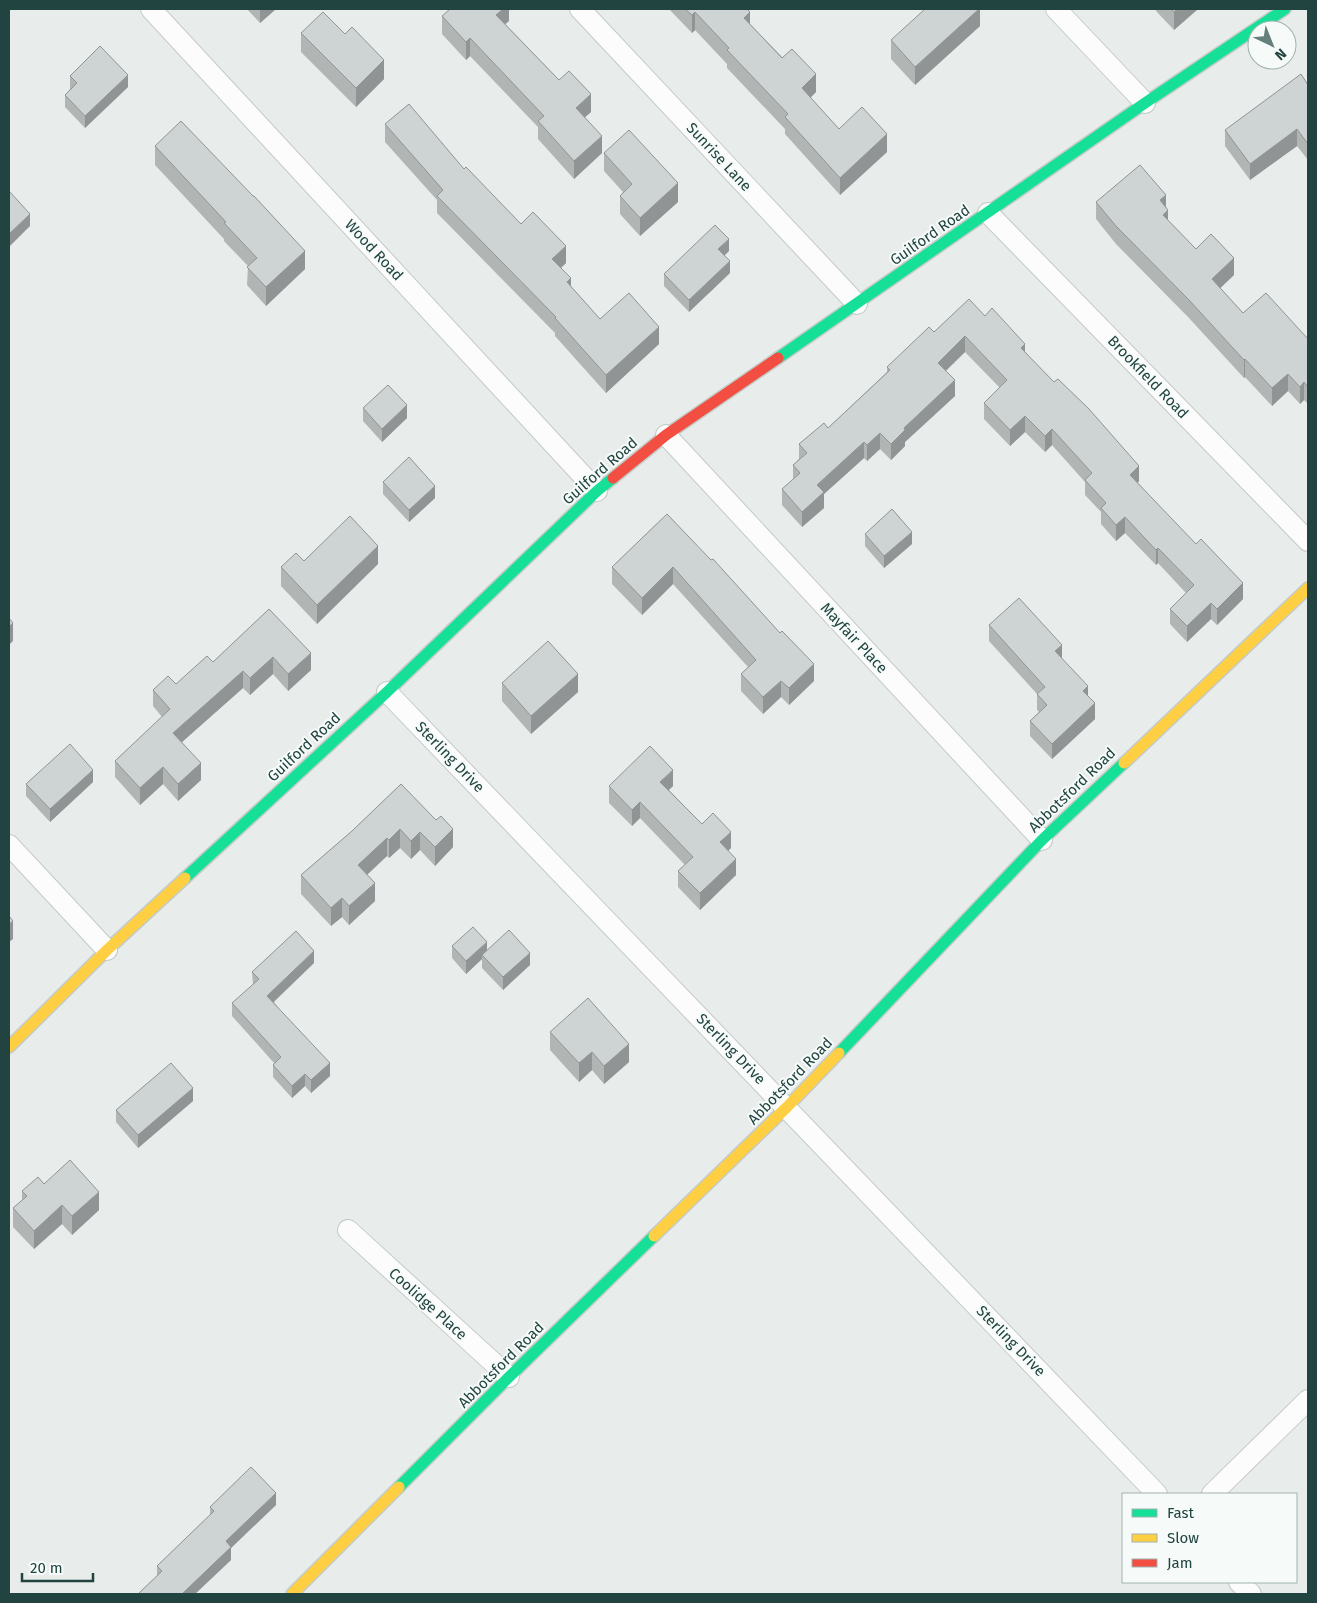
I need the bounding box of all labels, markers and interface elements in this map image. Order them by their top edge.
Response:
north arrow [1247,20,1297,70]
text: N [1271,45,1290,64]
street label: Sunrise Lane [683,119,755,195]
street label: Guilford Road [887,201,973,269]
street label: Wood Road [341,216,407,284]
street label: Brookfield Road [1104,332,1192,422]
street label: Guilford Road [559,434,641,508]
street label: Mayfair Place [817,599,891,677]
street label: Guilford Road [264,709,344,785]
street label: Sterling Drive [412,718,488,796]
street label: Abbotsford Road [1025,744,1119,836]
street label: Sterling Drive [693,1010,769,1088]
street label: Abbotsford Road [744,1034,836,1128]
street label: Coolidge Place [385,1264,471,1344]
street label: Sterling Drive [973,1302,1049,1380]
street label: Abbotsford Road [454,1318,548,1412]
legend [1122,1493,1297,1583]
text: Fast [1167,1504,1194,1522]
text: Slow [1167,1529,1199,1547]
scale bar [22,1550,94,1582]
text: Jam [1167,1554,1193,1572]
text: 20 m [30,1559,63,1577]

